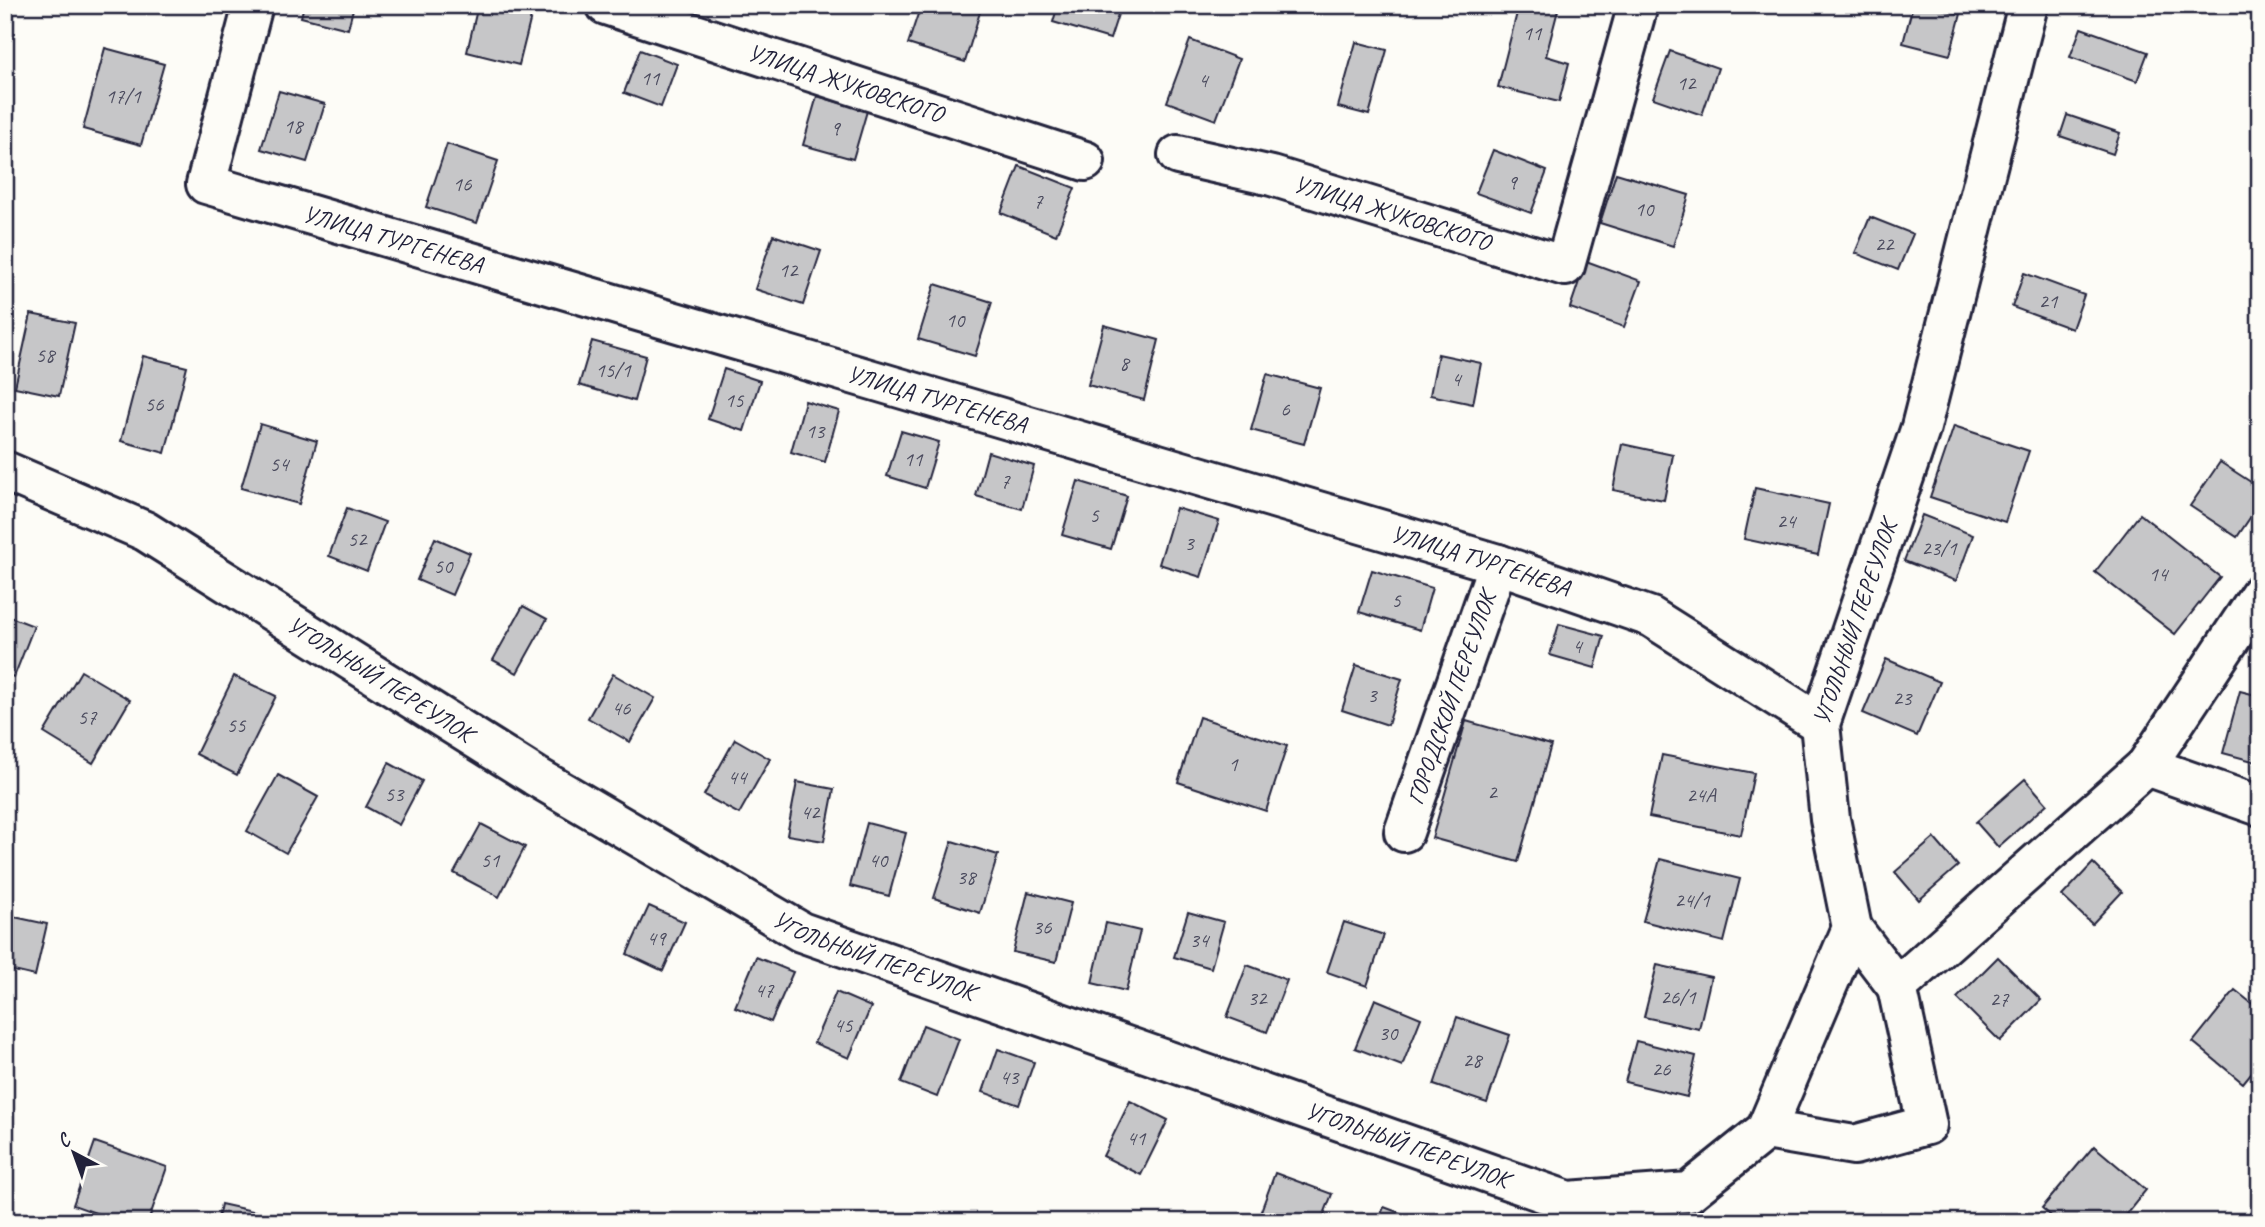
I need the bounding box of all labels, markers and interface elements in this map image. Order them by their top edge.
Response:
house number: 11 [1523,20,1543,46]
street label: УЛИЦА ЖУКОВСКОГО [744,37,950,130]
house number: 11 [641,65,661,91]
house number: 4 [1198,67,1210,93]
house number: 12 [1677,70,1697,96]
house number: 17/1 [105,83,142,109]
house number: 18 [284,113,305,139]
house number: 9 [830,115,841,141]
street label: УЛИЦА ЖУКОВСКОГО [1290,169,1497,258]
house number: 9 [1507,169,1518,195]
house number: 16 [453,171,472,197]
house number: 7 [1033,188,1044,214]
house number: 10 [1635,196,1655,222]
street label: УЛИЦА ТУРГЕНЕВА [300,198,487,280]
house number: 22 [1875,231,1895,257]
house number: 12 [779,257,799,283]
house number: 21 [2039,288,2059,314]
house number: 10 [946,307,966,333]
house number: 58 [36,342,57,368]
house number: 8 [1119,350,1131,376]
house number: 15/1 [595,357,632,383]
street label: УЛИЦА ТУРГЕНЕВА [844,358,1031,440]
house number: 4 [1451,366,1463,392]
house number: 15 [725,387,745,413]
house number: 56 [145,391,164,417]
house number: 6 [1280,396,1290,422]
house number: 13 [806,418,826,444]
house number: 11 [904,446,924,472]
house number: 54 [270,451,291,477]
house number: 7 [1000,468,1011,494]
house number: 5 [1089,502,1100,528]
house number: 24 [1777,508,1798,534]
street label: УГОЛЬНЫЙ ПЕРЕУЛОК [1806,512,1905,728]
street label: УЛИЦА ТУРГЕНЕВА [1387,518,1575,603]
house number: 52 [348,526,368,552]
house number: 3 [1184,530,1195,556]
house number: 23/1 [1921,535,1958,561]
house number: 50 [434,553,454,579]
house number: 14 [2149,561,2170,587]
street label: ГОРОДСКОЙ ПЕРЕУЛОК [1400,583,1504,808]
house number: 5 [1391,587,1402,613]
street label: УГОЛЬНЫЙ ПЕРЕУЛОК [282,609,483,751]
house number: 4 [1572,633,1584,659]
house number: 3 [1367,682,1378,708]
house number: 23 [1893,685,1913,711]
house number: 46 [612,695,631,721]
house number: 57 [78,704,98,730]
house number: 55 [227,712,247,738]
house number: 1 [1228,751,1239,777]
house number: 44 [728,764,749,790]
house number: 2 [1487,779,1498,805]
house number: 53 [385,781,405,807]
house number: 24А [1686,782,1717,808]
house number: 42 [801,799,821,825]
house number: 51 [481,847,501,873]
house number: 40 [869,847,889,873]
house number: 38 [957,864,978,890]
house number: 24/1 [1674,887,1711,913]
street label: УГОЛЬНЫЙ ПЕРЕУЛОК [768,904,984,1009]
house number: 36 [1033,914,1052,940]
house number: 49 [647,925,667,951]
house number: 34 [1190,927,1211,953]
house number: 47 [755,977,775,1003]
house number: 26/1 [1660,984,1697,1010]
house number: 32 [1248,985,1268,1011]
house number: 27 [1990,986,2010,1012]
house number: 45 [834,1012,854,1038]
house number: 30 [1379,1020,1399,1046]
house number: 28 [1463,1047,1484,1073]
house number: 26 [1652,1056,1671,1082]
house number: 43 [1000,1064,1020,1090]
street label: УГОЛЬНЫЙ ПЕРЕУЛОК [1302,1095,1518,1196]
north arrow [38,1118,108,1188]
house number: 41 [1127,1125,1147,1151]
text: С [52,1127,77,1153]

